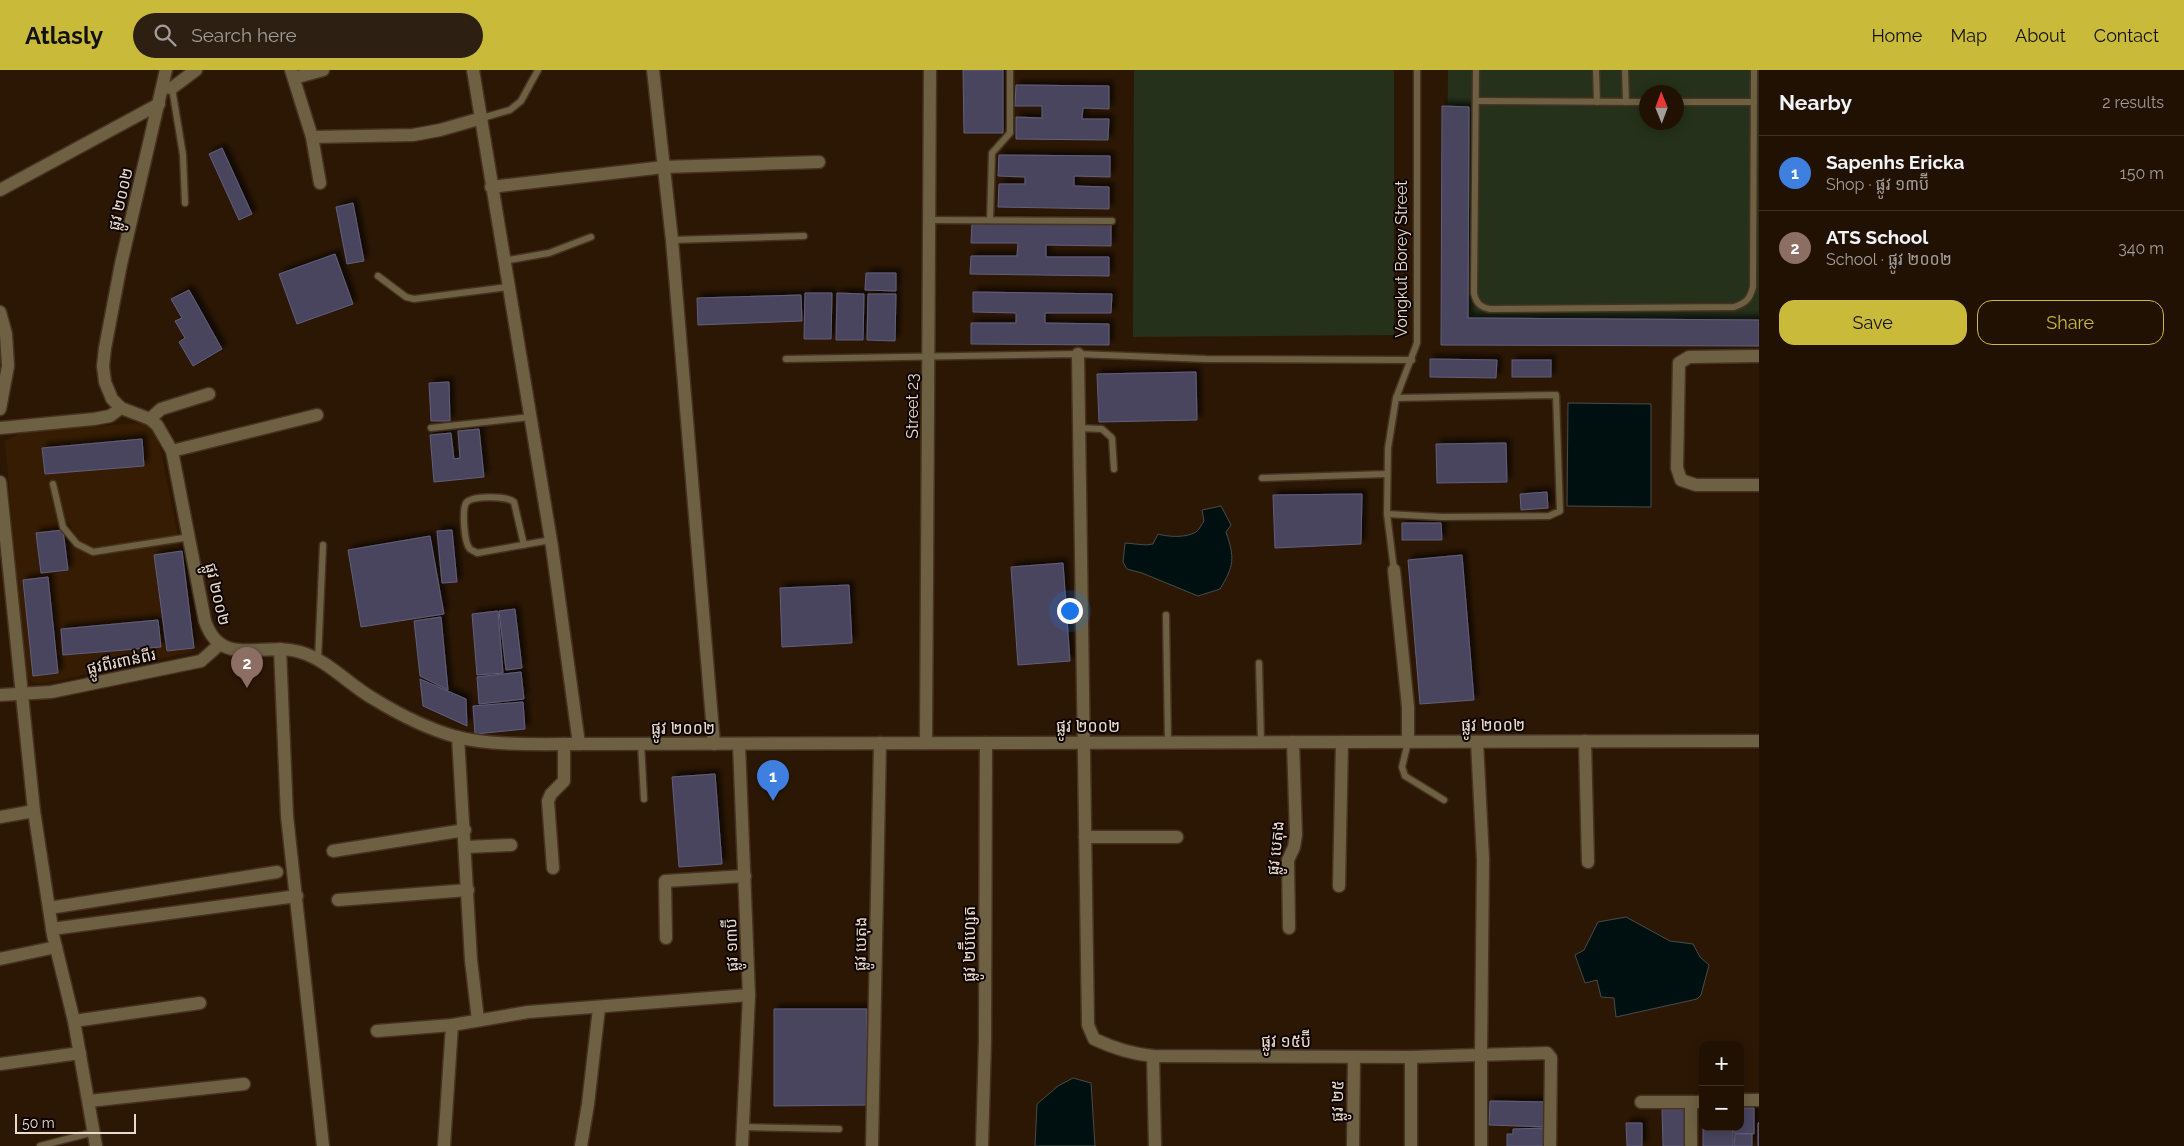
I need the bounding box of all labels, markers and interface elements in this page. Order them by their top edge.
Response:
search box [133,13,483,58]
text: Atlasly [25,21,103,50]
icon: search [151,21,179,49]
text: Search here [191,24,297,46]
text: Home [1871,25,1922,46]
text: Map [1950,25,1987,46]
text: About [2015,25,2066,46]
text: Contact [2094,25,2159,46]
north arrow [1639,85,1684,130]
text: Nearby [1779,90,1852,115]
text: 2 results [2102,93,2164,112]
text: Sapenhs Ericka [1826,151,1965,173]
text: 1 [1791,164,1799,183]
text: 150 m [2120,164,2164,183]
street label: ផ្លូវ ២០០២ [104,166,142,233]
text: Shop · ផ្លូវ ១៣ប៊ី [1826,175,1929,194]
street label: Vongkut Borey Street [1392,180,1411,338]
text: ATS School [1826,226,1928,248]
text: 2 [1790,239,1800,258]
text: 340 m [2118,239,2164,258]
text: School · ផ្លូវ ២០០២ [1826,250,1952,269]
button: Save [1779,300,1967,345]
button: Share [1977,300,2164,345]
street label: Street 23 [903,373,922,439]
street label: ផ្លូវ ២០០២ [196,561,234,628]
your location [1057,598,1083,624]
street label: ផ្លូវពីរពាន់ពីរ [85,644,159,683]
pin: 2 [231,647,263,688]
street label: ផ្លូវ ២០០២ [1461,716,1525,740]
street label: ផ្លូវ ២០០២ [1056,717,1120,741]
street label: ផ្លូវ ២០០២ [651,719,715,743]
pin: 1 [757,760,789,801]
street label: ផ្លូវ បេតុង [1263,820,1293,877]
street label: ផ្លូវ ២ប៊ីហ្សេត [957,906,984,982]
street label: ផ្លូវ បេតុង [851,917,875,972]
street label: ផ្លូវ ១៣ប៊ី [718,918,747,972]
street label: ផ្លូវ ១៥ប៊ី [1261,1029,1311,1056]
map controls [1699,1041,1744,1131]
button: + [1699,1041,1744,1086]
street label: ផ្លូវ ២៥ [1328,1080,1352,1122]
button: − [1699,1086,1744,1131]
scale bar [15,1111,136,1134]
text: 50 m [22,1115,55,1131]

